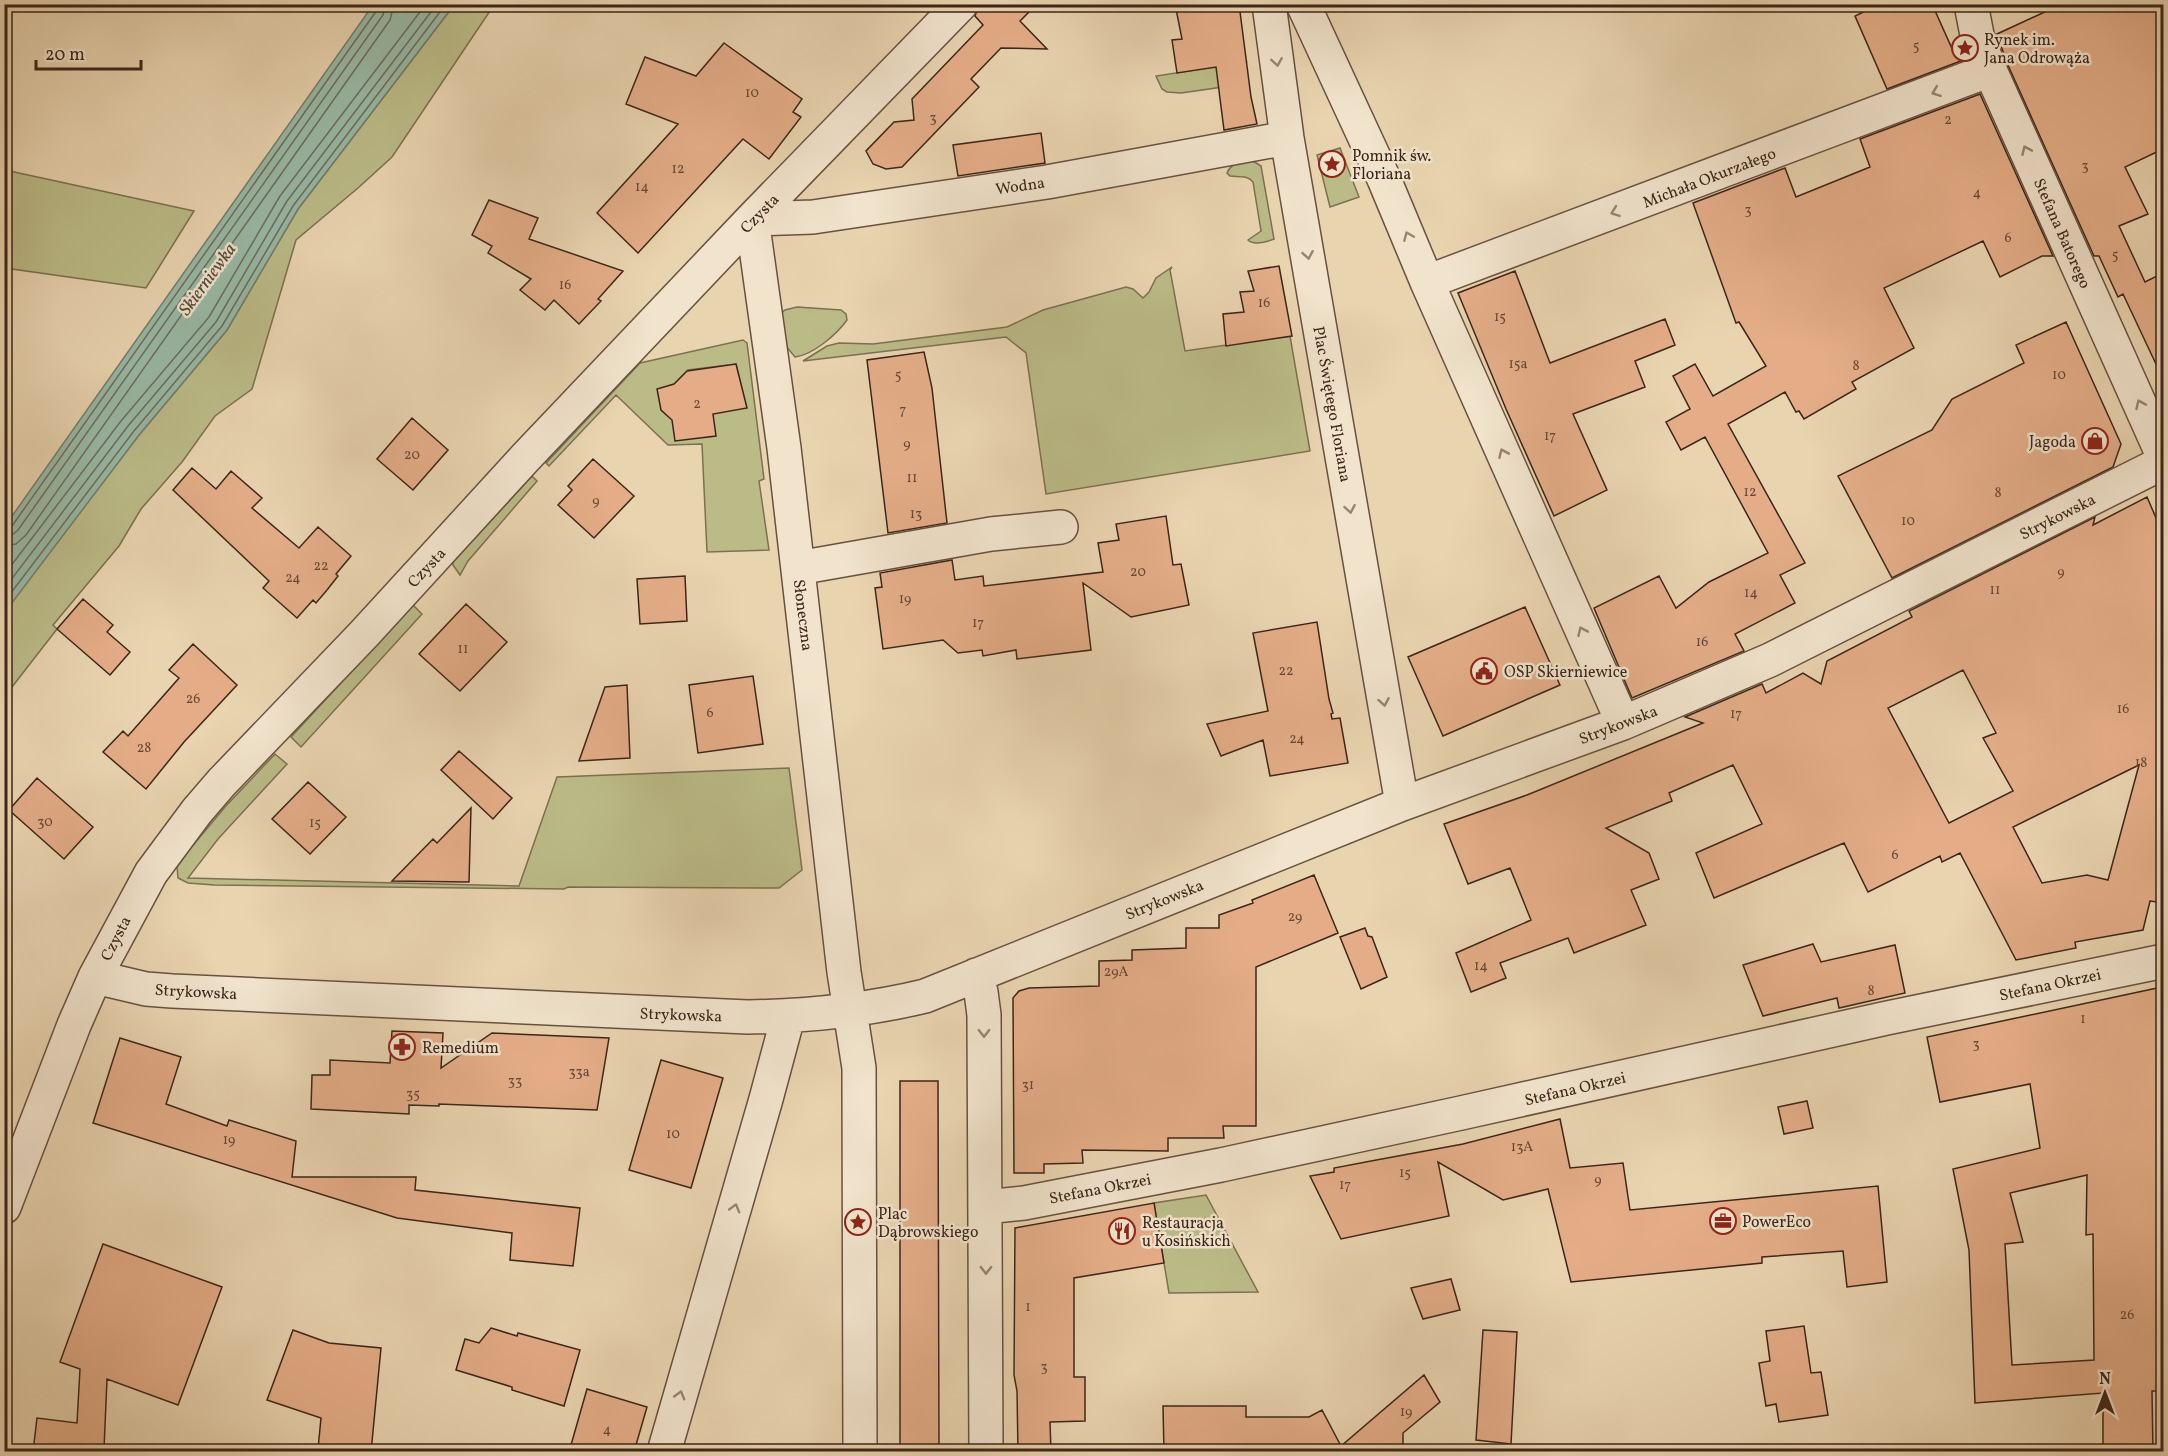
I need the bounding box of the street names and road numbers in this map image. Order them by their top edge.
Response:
street label: Michała Okurzałego [1640,143,1780,214]
street label: Wodna [994,173,1047,201]
street label: Stefana Batorego [2027,175,2095,293]
street label: Czysta [736,190,785,239]
street label: Plac Świętego Floriana [1306,325,1356,484]
street label: Strykowska [2016,489,2100,546]
street label: Czysta [403,543,452,593]
street label: Słoneczna [787,578,817,652]
street label: Strykowska [1576,701,1661,751]
street label: Strykowska [1122,875,1207,927]
street label: Czysta [96,913,137,965]
street label: Stefana Okrzei [1997,964,2104,1007]
street label: Strykowska [154,980,238,1006]
street label: Strykowska [639,1004,723,1028]
street label: Stefana Okrzei [1523,1068,1629,1112]
street label: Stefana Okrzei [1047,1169,1153,1211]

